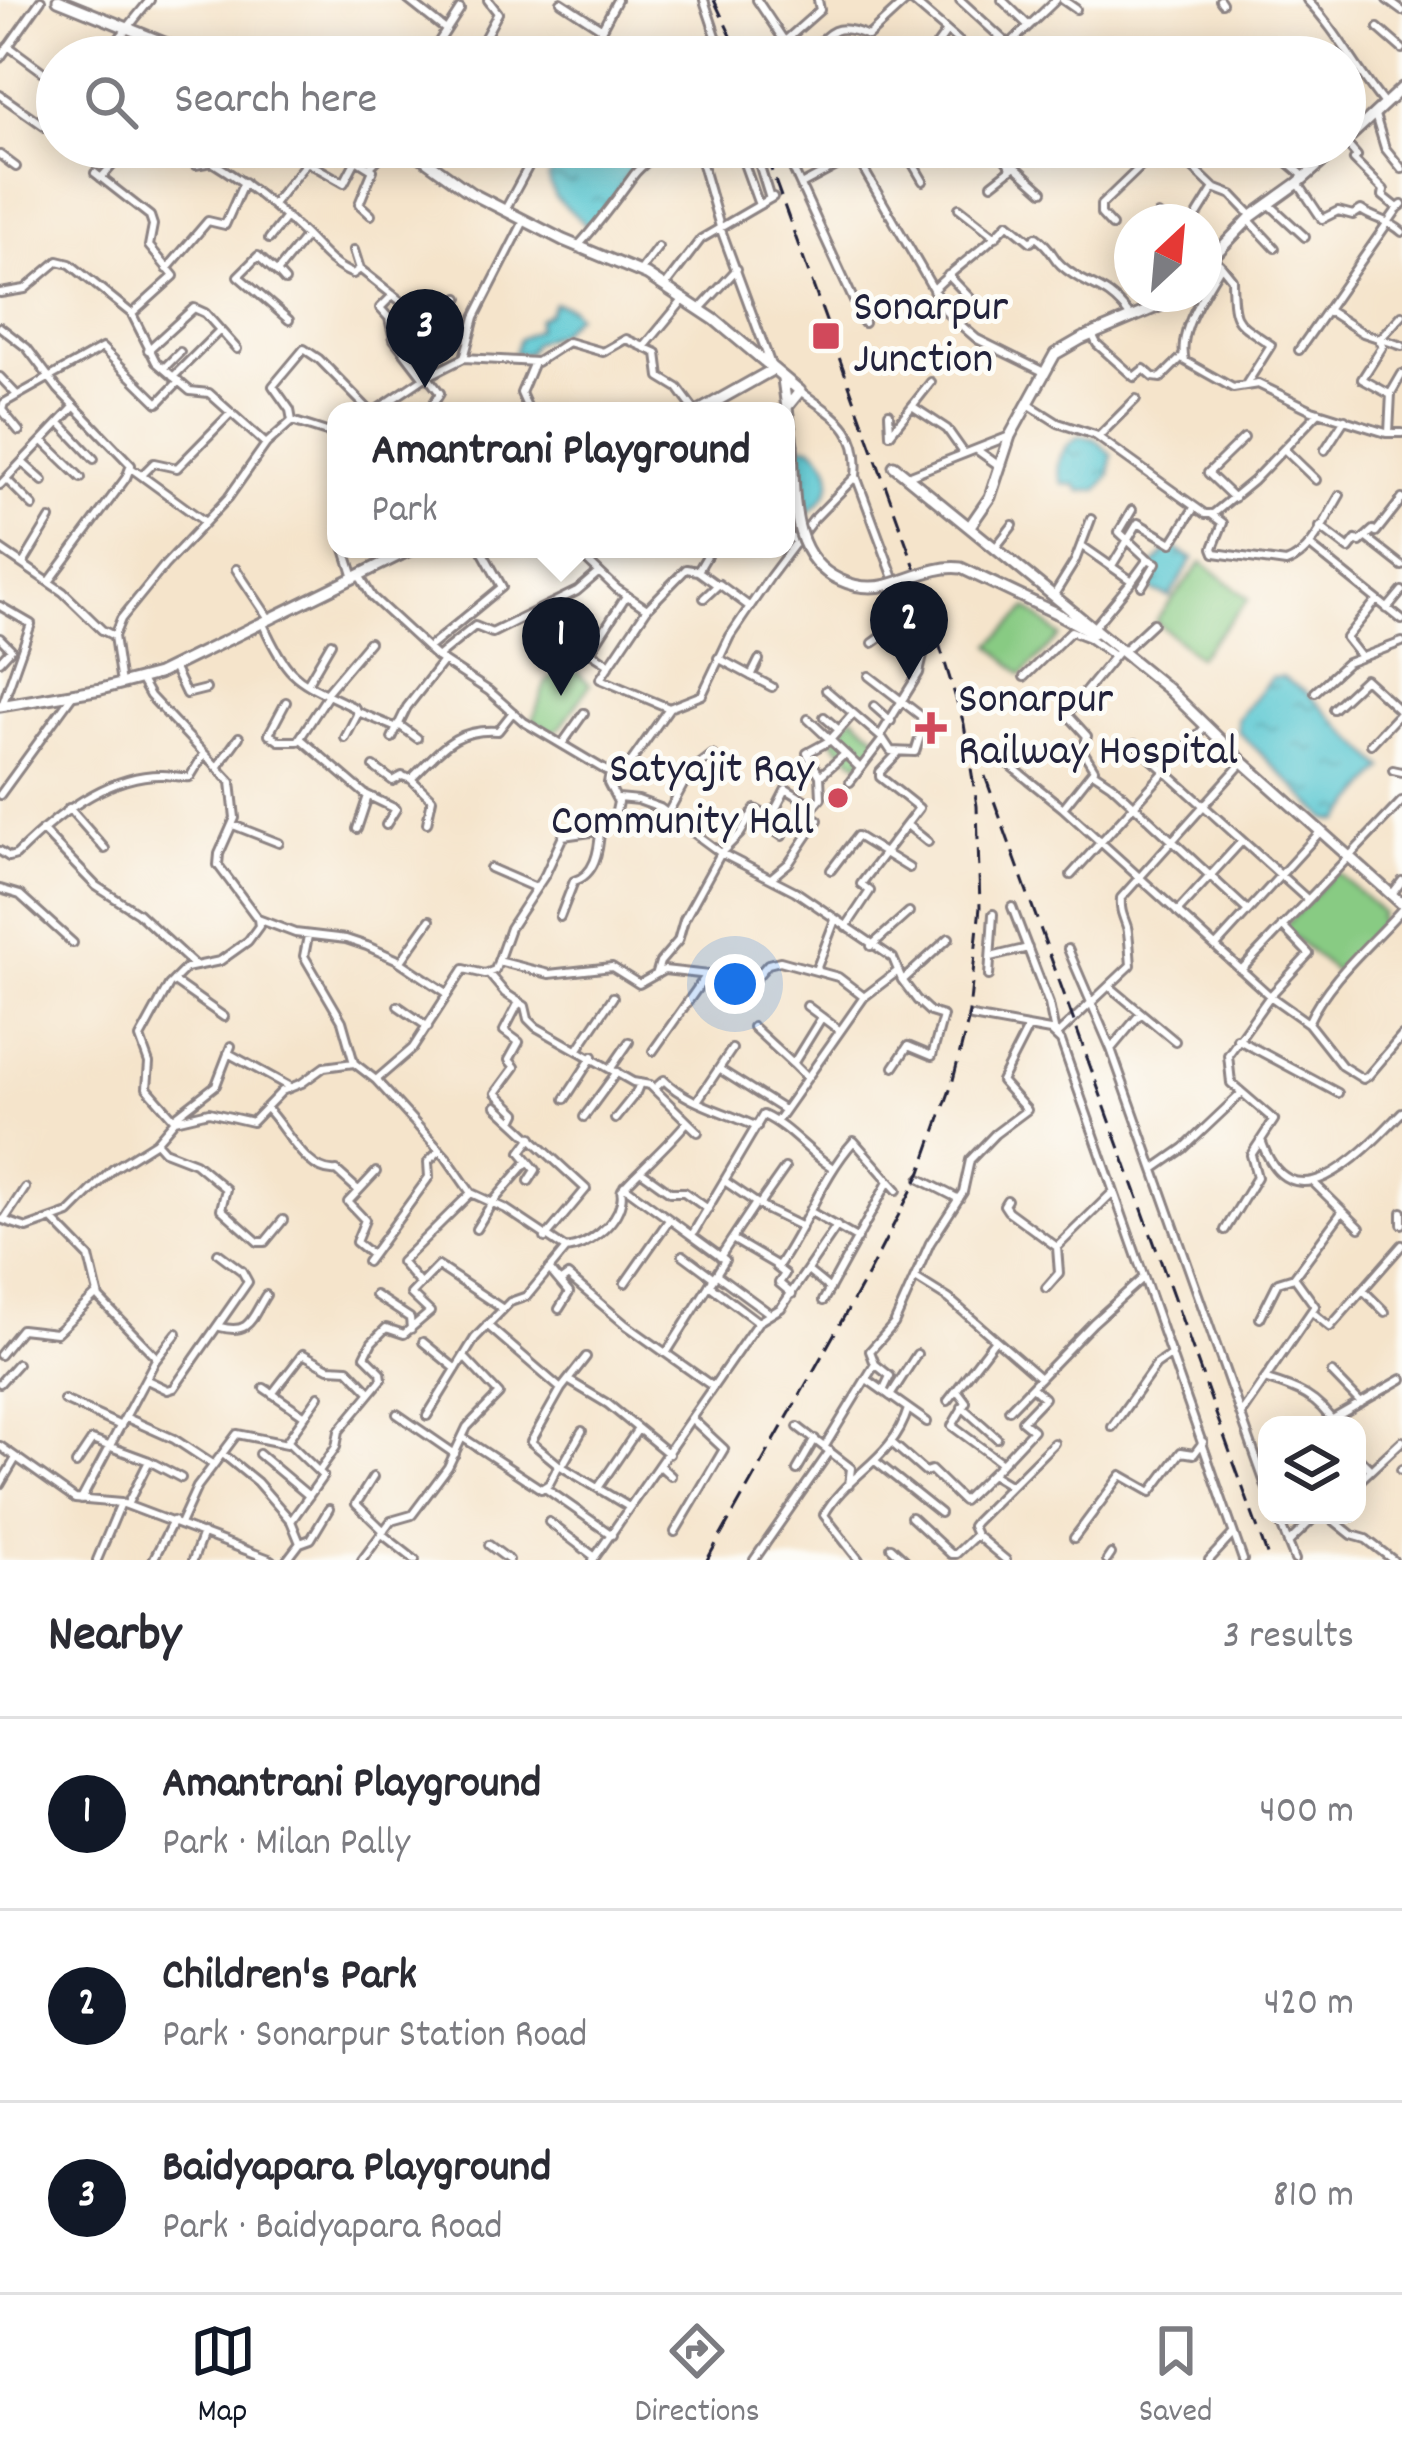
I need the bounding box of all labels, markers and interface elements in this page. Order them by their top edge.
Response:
search box [36,36,1366,168]
icon: search [78,69,144,135]
text: Search here [174,70,377,134]
north arrow [1114,204,1222,312]
place label: Sonarpur Junction [853,278,1009,394]
pin: 3 [386,289,464,388]
marker: Sonarpur Junction [810,320,842,352]
popup [327,402,795,558]
text: Amantrani Playground [371,421,751,485]
text: Park [371,485,438,540]
pin: 2 [870,581,948,680]
pin: 1 [522,597,600,696]
place label: Sonarpur Railway Hospital [958,670,1238,786]
marker: Sonarpur Railway Hospital [915,712,947,744]
place label: Satyajit Ray Community Hall [551,740,815,856]
marker: Satyajit Ray Community Hall [825,785,851,811]
your location [705,954,765,1014]
map controls [1258,1416,1366,1524]
button: layers [1258,1416,1366,1524]
text: Nearby [48,1602,181,1674]
text: 3 results [1223,1611,1354,1666]
text: Amantrani Playground [162,1754,541,1818]
text: 1 [83,1786,91,1841]
text: 400 m [1260,1786,1354,1841]
text: Park · Milan Pally [162,1818,410,1873]
text: Children's Park [162,1946,417,2010]
text: 2 [78,1978,96,2033]
text: 420 m [1264,1978,1354,2033]
text: Park · Sonarpur Station Road [162,2010,587,2065]
text: Baidyapara Playground [162,2138,551,2202]
text: 3 [78,2170,96,2225]
text: 810 m [1273,2170,1354,2225]
text: Park · Baidyapara Road [162,2202,502,2257]
tab: Map [190,2318,256,2437]
tab: Directions [635,2318,760,2437]
tab: Saved [1139,2318,1212,2437]

